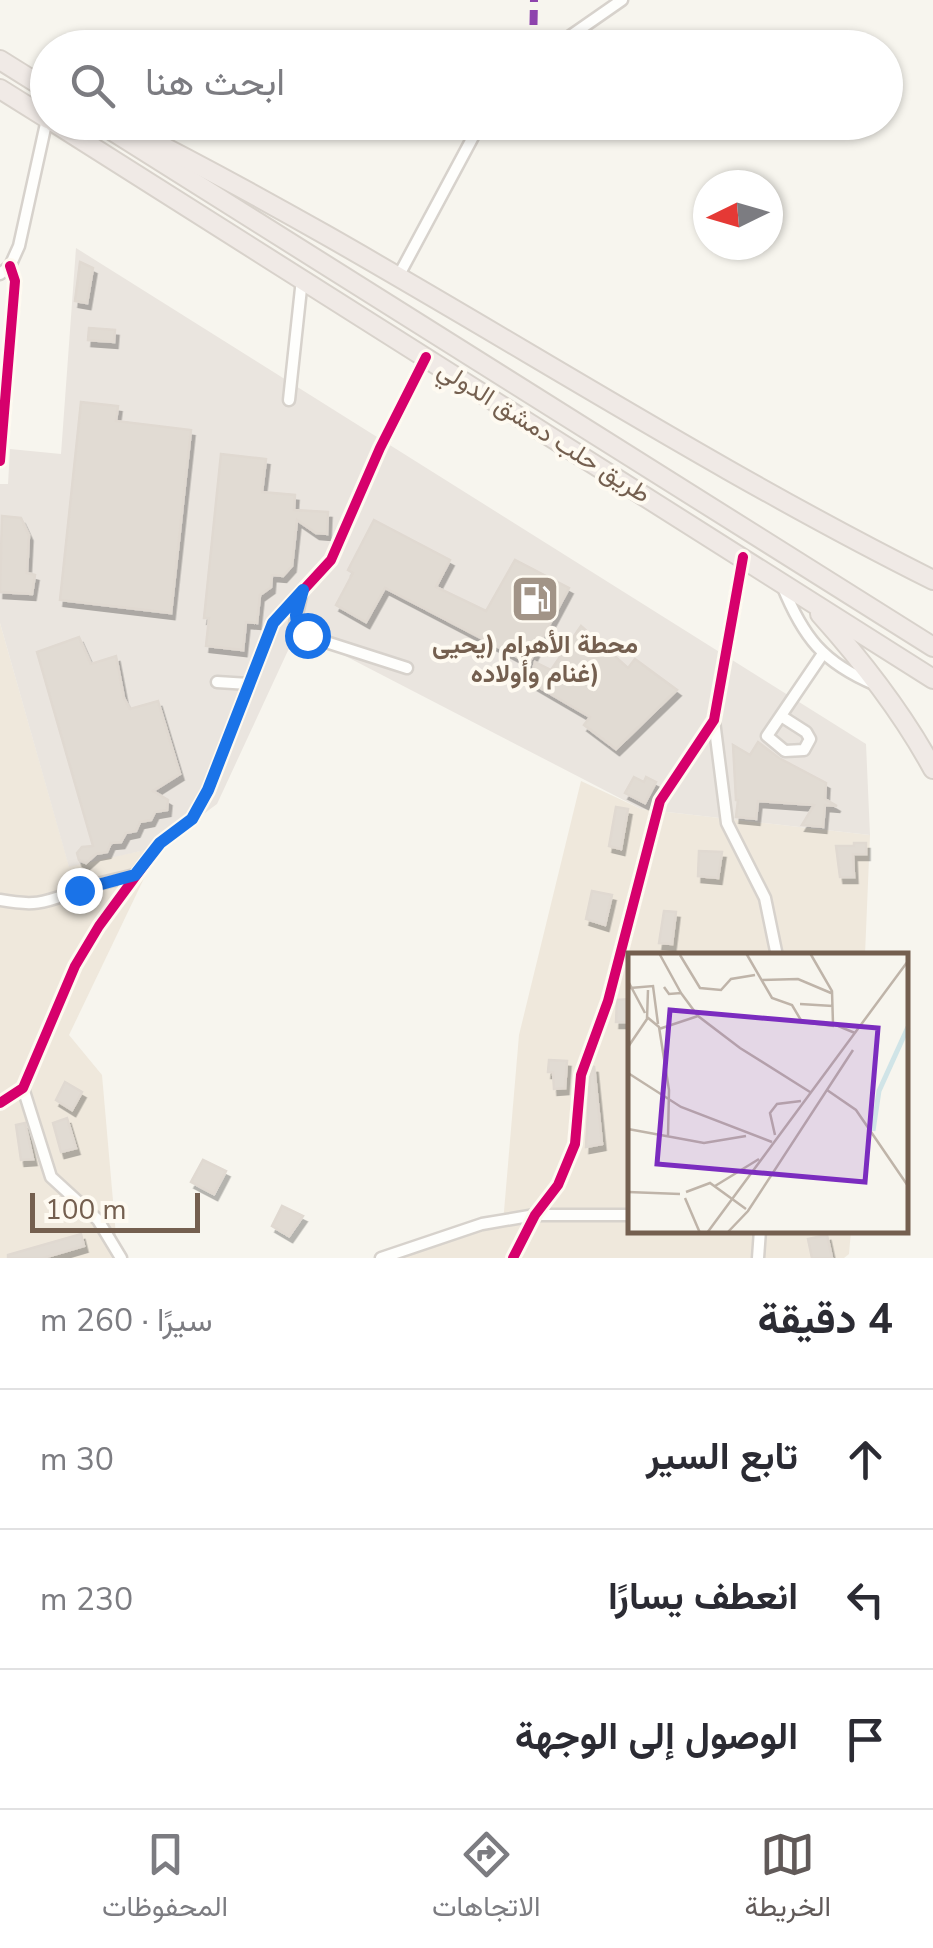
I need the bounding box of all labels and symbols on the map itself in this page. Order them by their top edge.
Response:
north arrow [693,170,783,260]
street label: طريق حلب دمشق الدولي [430,353,657,514]
fuel station icon: محطة الأهرام (يحيى غنام وأولاده) [509,573,561,625]
route start [285,613,331,659]
place label: محطة الأهرام (يحيى غنام وأولاده) [432,628,638,691]
route end [57,868,103,914]
inset map [628,953,908,1233]
scale bar [30,1188,200,1232]

